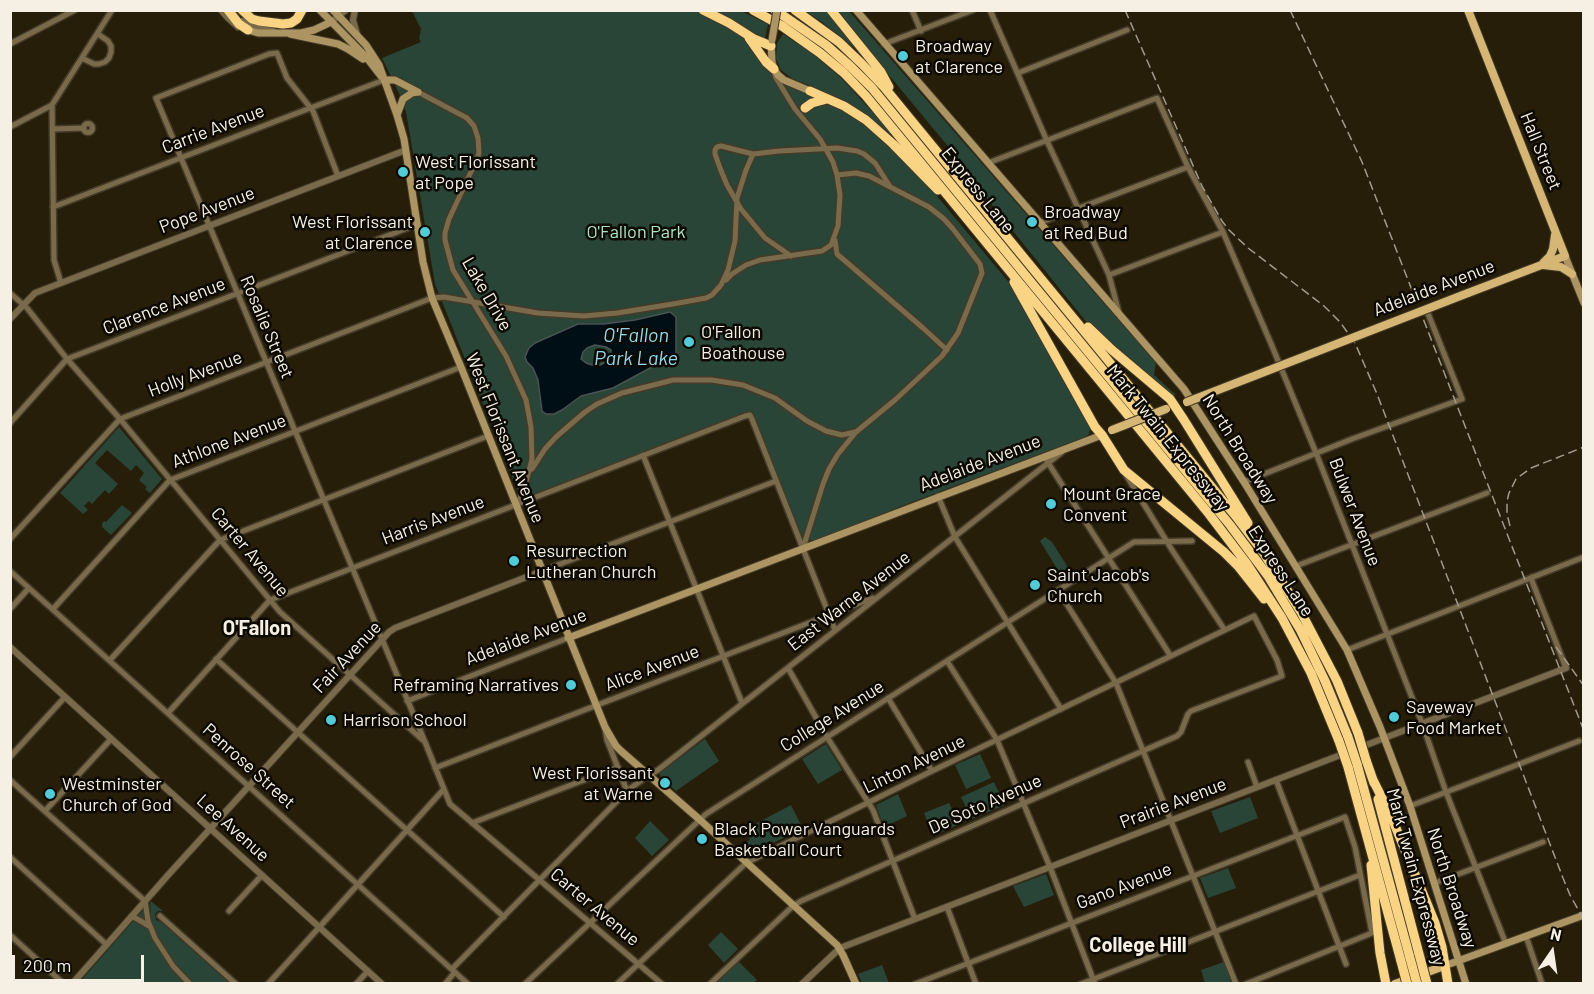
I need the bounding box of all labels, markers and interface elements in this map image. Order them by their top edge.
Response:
place label: Broadway at Clarence [915,35,1003,78]
marker: Broadway at Clarence [896,49,910,63]
street label: Carrie Avenue [159,100,267,158]
street label: Hall Street [1516,109,1566,193]
street label: Express Lane [937,143,1019,237]
place label: West Florissant at Pope [415,151,536,194]
marker: West Florissant at Pope [396,165,410,179]
street label: Pope Avenue [156,182,258,238]
place label: Broadway at Red Bud [1044,201,1128,244]
place label: West Florissant at Clarence [292,211,413,254]
marker: Broadway at Red Bud [1025,215,1039,229]
park label: O'Fallon Park [586,221,686,243]
marker: West Florissant at Clarence [418,225,432,239]
street label: Lake Drive [457,253,517,335]
street label: Adelaide Avenue [1370,255,1498,321]
street label: Rosalie Street [236,272,298,382]
street label: Clarence Avenue [100,273,228,339]
place label: O'Fallon Boathouse [701,321,785,364]
water label: O'Fallon Park Lake [594,323,678,370]
marker: O'Fallon Boathouse [682,335,696,349]
street label: Holly Avenue [145,346,245,402]
street label: West Florissant Avenue [461,350,549,526]
street label: Mark Twain Expressway [1102,360,1234,516]
street label: North Broadway [1198,390,1282,508]
street label: Athlone Avenue [169,409,289,473]
street label: Adelaide Avenue [916,430,1044,496]
street label: Bulwer Avenue [1324,455,1386,569]
place label: Mount Grace Convent [1063,483,1161,526]
street label: Harris Avenue [379,491,487,549]
marker: Mount Grace Convent [1044,497,1058,511]
street label: Carter Avenue [206,503,294,601]
street label: Express Lane [1243,521,1319,621]
place label: Resurrection Lutheran Church [526,540,656,582]
street label: East Warne Avenue [783,546,915,656]
marker: Resurrection Lutheran Church [507,554,521,568]
place label: Saint Jacob's Church [1047,564,1150,606]
marker: Saint Jacob's Church [1028,578,1042,592]
street label: Adelaide Avenue [462,604,590,670]
district label: O'Fallon [223,616,291,640]
street label: Fair Avenue [308,616,386,698]
street label: Alice Avenue [602,640,702,696]
place label: Reframing Narratives [393,674,559,696]
street label: College Avenue [776,675,888,757]
marker: Reframing Narratives [564,678,578,692]
place label: Saveway Food Market [1406,696,1502,738]
place label: Harrison School [343,709,467,731]
marker: Saveway Food Market [1387,710,1401,724]
marker: Harrison School [324,713,338,727]
street label: Penrose Street [198,719,300,813]
street label: Linton Avenue [859,730,969,798]
place label: West Florissant at Warne [532,762,653,804]
street label: De Soto Avenue [925,769,1045,839]
place label: Westminster Church of God [62,773,172,816]
street label: Prairie Avenue [1117,773,1229,833]
marker: West Florissant at Warne [658,776,672,790]
street label: Mark Twain Expressway [1382,786,1450,968]
marker: Westminster Church of God [43,787,57,801]
street label: Lee Avenue [192,790,274,866]
place label: Black Power Vanguards Basketball Court [714,818,895,860]
street label: North Broadway [1422,825,1482,951]
marker: Black Power Vanguards Basketball Court [695,832,709,846]
street label: Gano Avenue [1073,858,1175,914]
street label: Carter Avenue [546,863,644,951]
north arrow [1522,922,1582,982]
text: N [1549,924,1563,944]
district label: College Hill [1089,933,1187,957]
scale bar [15,943,147,981]
text: 200 m [23,954,71,976]

